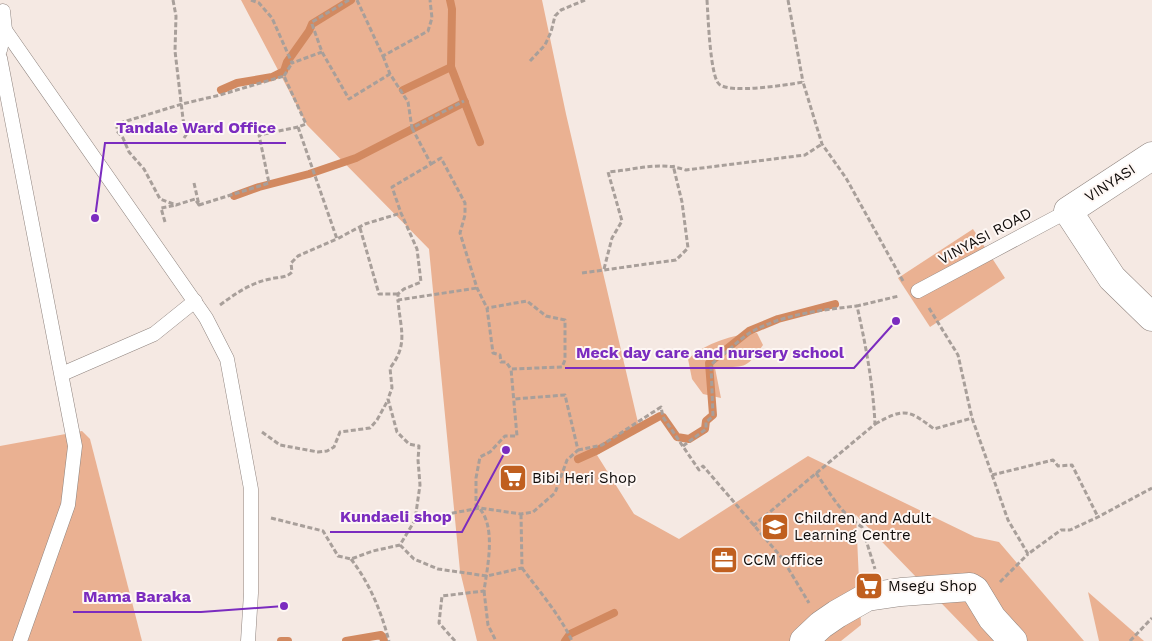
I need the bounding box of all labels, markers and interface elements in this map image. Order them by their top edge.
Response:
callout: Tandale Ward Office [105,112,286,143]
text: Tandale Ward Office [116,118,276,137]
street label: VINYASI [1081,160,1139,206]
street label: VINYASI ROAD [935,204,1035,268]
callout: Meck day care and nursery school [565,337,854,368]
text: Meck day care and nursery school [576,343,845,362]
supermarket icon: Bibi Heri Shop [498,463,528,493]
place label: Bibi Heri Shop [532,469,636,487]
callout: Kundaeli shop [330,501,462,532]
text: Kundaeli shop [340,507,452,526]
place label: Children and Adult Learning Centre [794,509,932,544]
school or university icon: Children and Adult Learning Centre [760,512,790,542]
office icon: CCM office [709,545,739,575]
place label: CCM office [743,551,823,569]
supermarket icon: Msegu Shop [854,571,884,601]
place label: Msegu Shop [888,577,977,595]
callout: Mama Baraka [73,581,201,612]
text: Mama Baraka [83,587,192,606]

